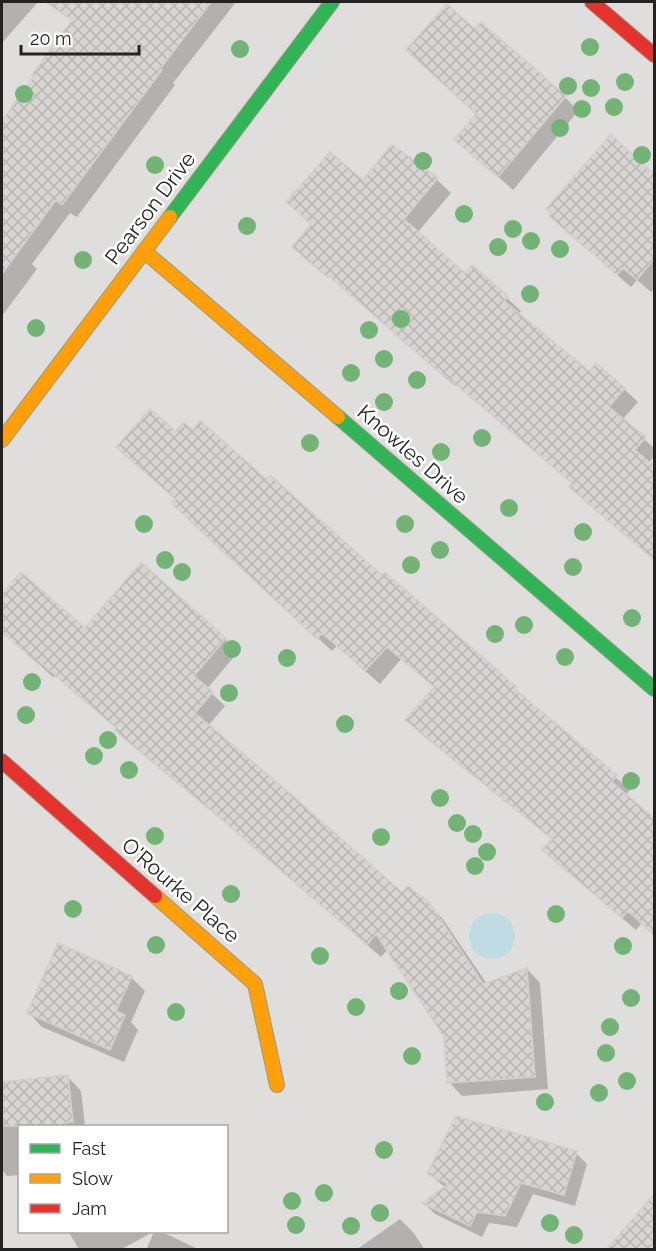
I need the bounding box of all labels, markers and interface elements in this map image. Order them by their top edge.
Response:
scale bar [21,18,140,56]
text: 20 m [30,28,72,49]
street label: Pearson Drive [100,147,200,269]
street label: Knowles Drive [353,399,473,509]
street label: O'Rourke Place [117,832,245,948]
legend [18,1125,228,1233]
text: Fast [72,1138,106,1159]
text: Slow [72,1168,113,1189]
text: Jam [72,1198,107,1219]

